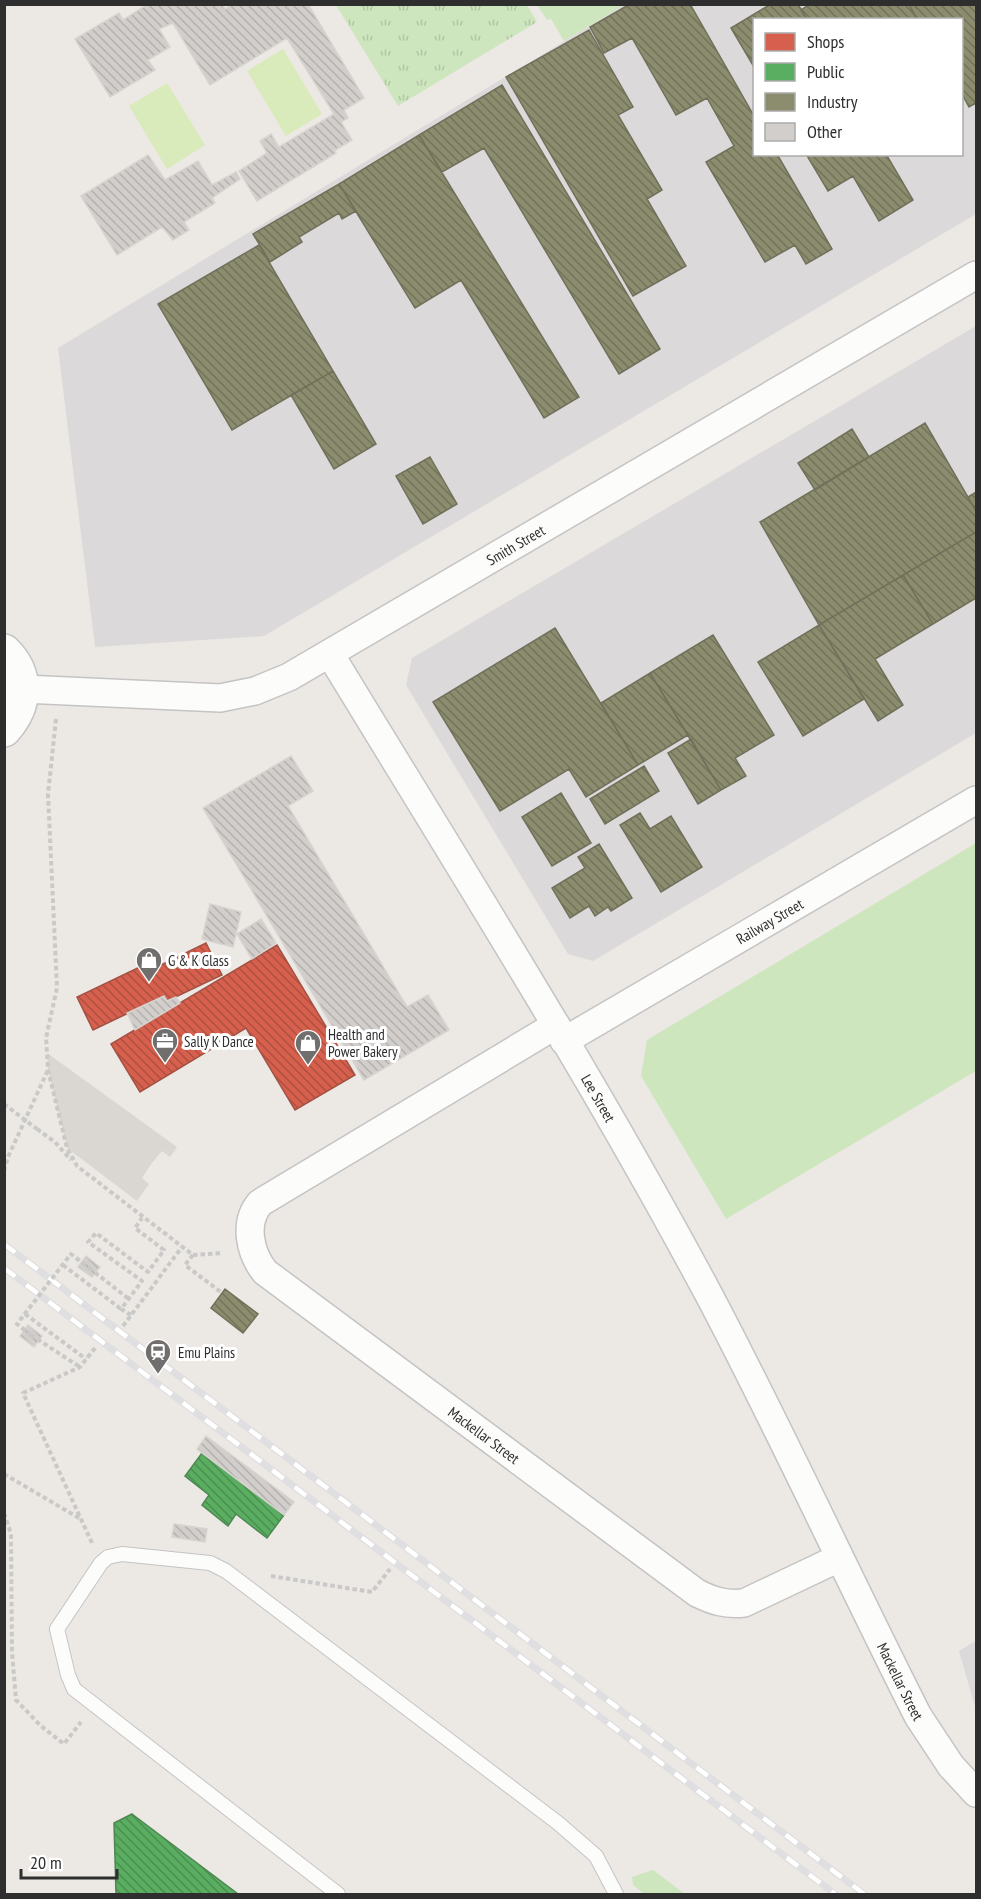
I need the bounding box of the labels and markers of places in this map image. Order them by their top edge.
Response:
shop icon: G & K Glass [134,945,164,983]
place label: G & K Glass [168,951,229,970]
place label: Health and Power Bakery [328,1025,398,1061]
office icon: Sally K Dance [150,1026,180,1064]
shop icon: Health and Power Bakery [293,1028,323,1066]
place label: Sally K Dance [184,1032,254,1051]
station icon: Emu Plains [143,1337,173,1375]
place label: Emu Plains [178,1343,235,1362]

